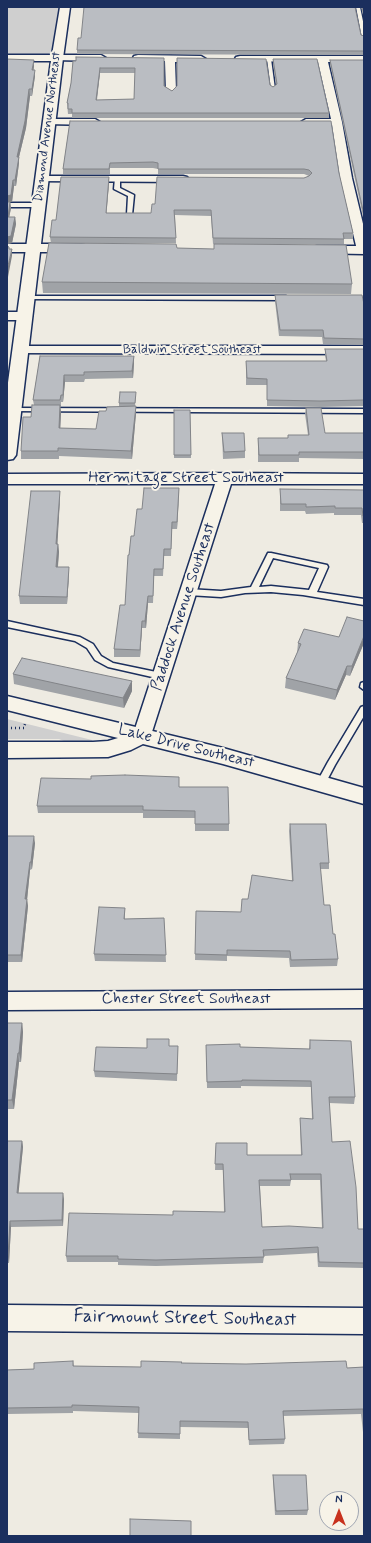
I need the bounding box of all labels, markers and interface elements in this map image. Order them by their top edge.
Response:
street label: Diamond Avenue Northeast [31,51,65,203]
street label: Baldwin Street Southeast [123,342,261,358]
street label: Hermitage Street Southeast [88,469,284,489]
street label: Paddock Avenue Southeast [148,521,220,693]
street label: Lake Drive Southeast [116,721,256,773]
street label: Chester Street Southeast [101,990,271,1010]
street label: Fairmount Street Southeast [73,1306,297,1332]
north arrow [319,1491,359,1531]
text: N [335,1493,343,1507]

